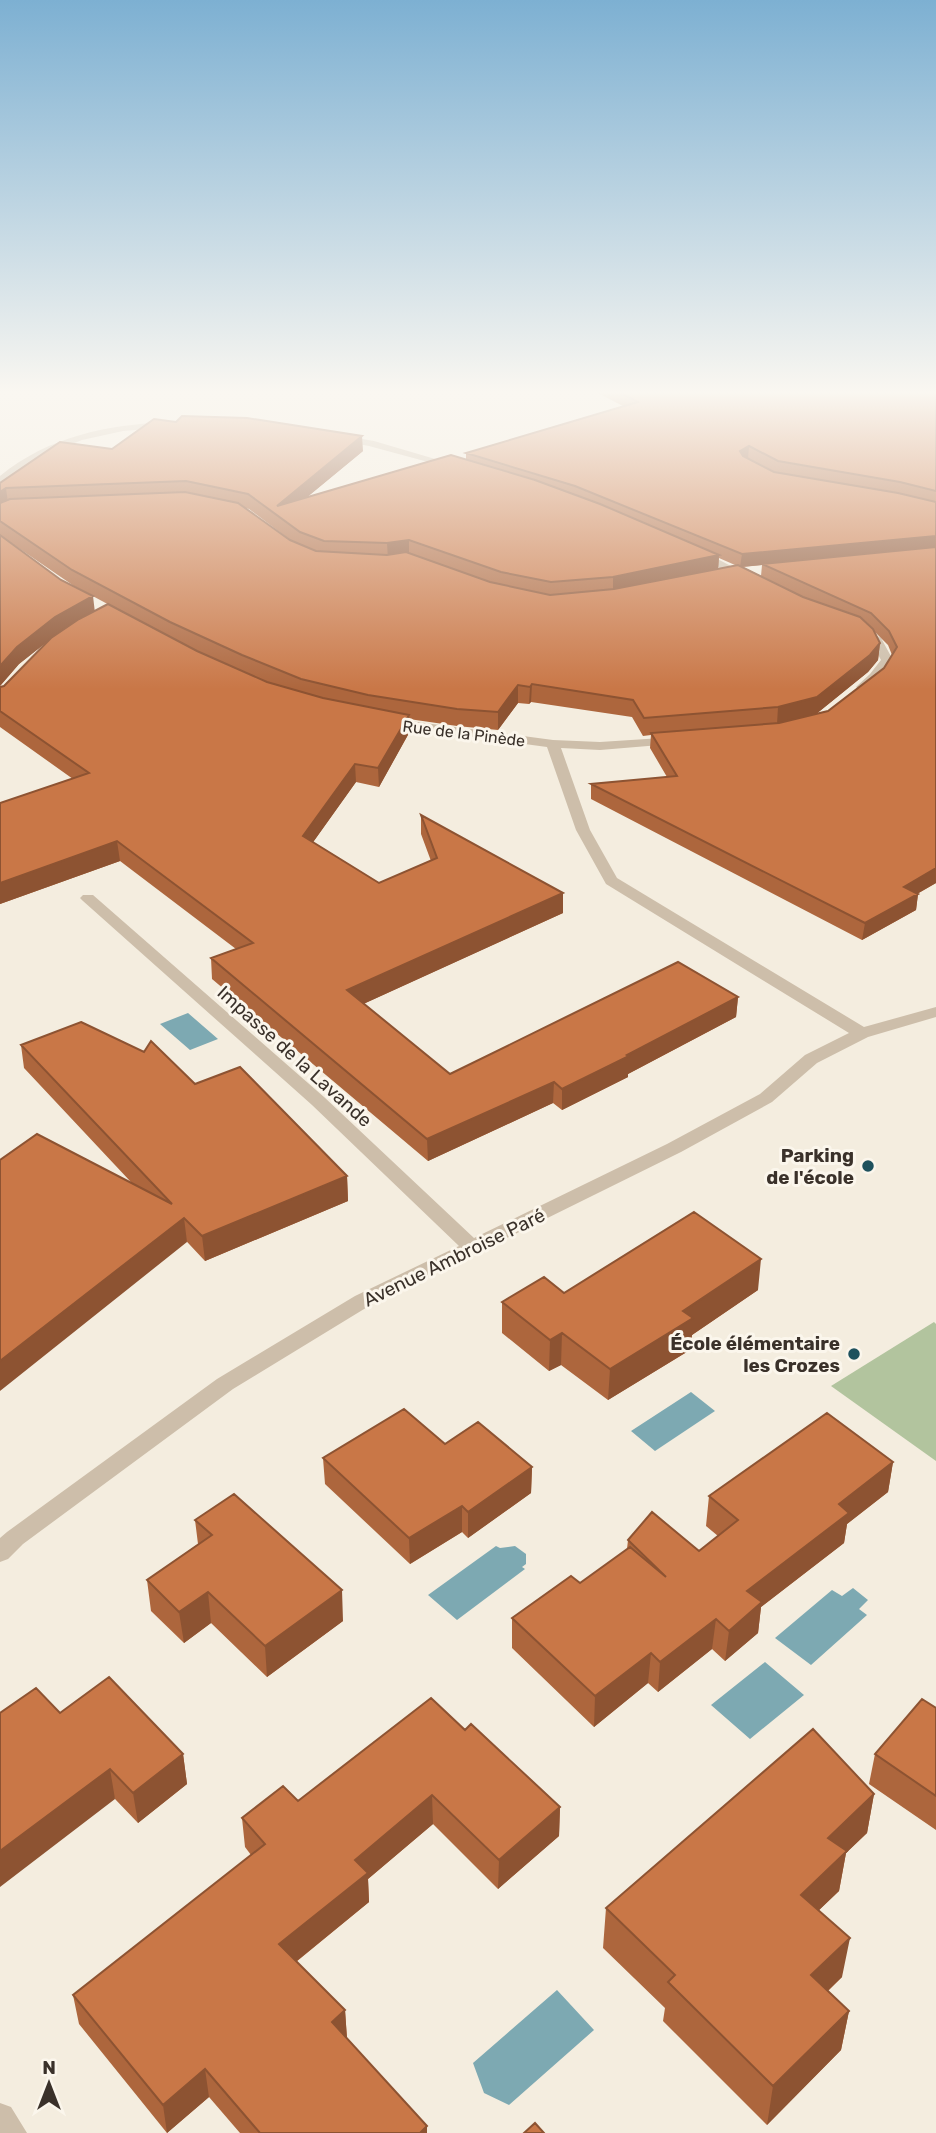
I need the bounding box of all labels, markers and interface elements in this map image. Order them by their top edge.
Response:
street label: Rue de la Pinède [402,717,526,750]
street label: Impasse de la Lavande [213,981,377,1132]
place label: Parking de l'école [766,1144,854,1189]
marker: Parking de l'école [860,1158,876,1174]
street label: Avenue Ambroise Paré [360,1203,549,1311]
place label: École élémentaire les Crozes [670,1332,840,1377]
marker: École élémentaire les Crozes [846,1346,862,1362]
north arrow [14,2049,84,2119]
text: N [42,2056,56,2079]

